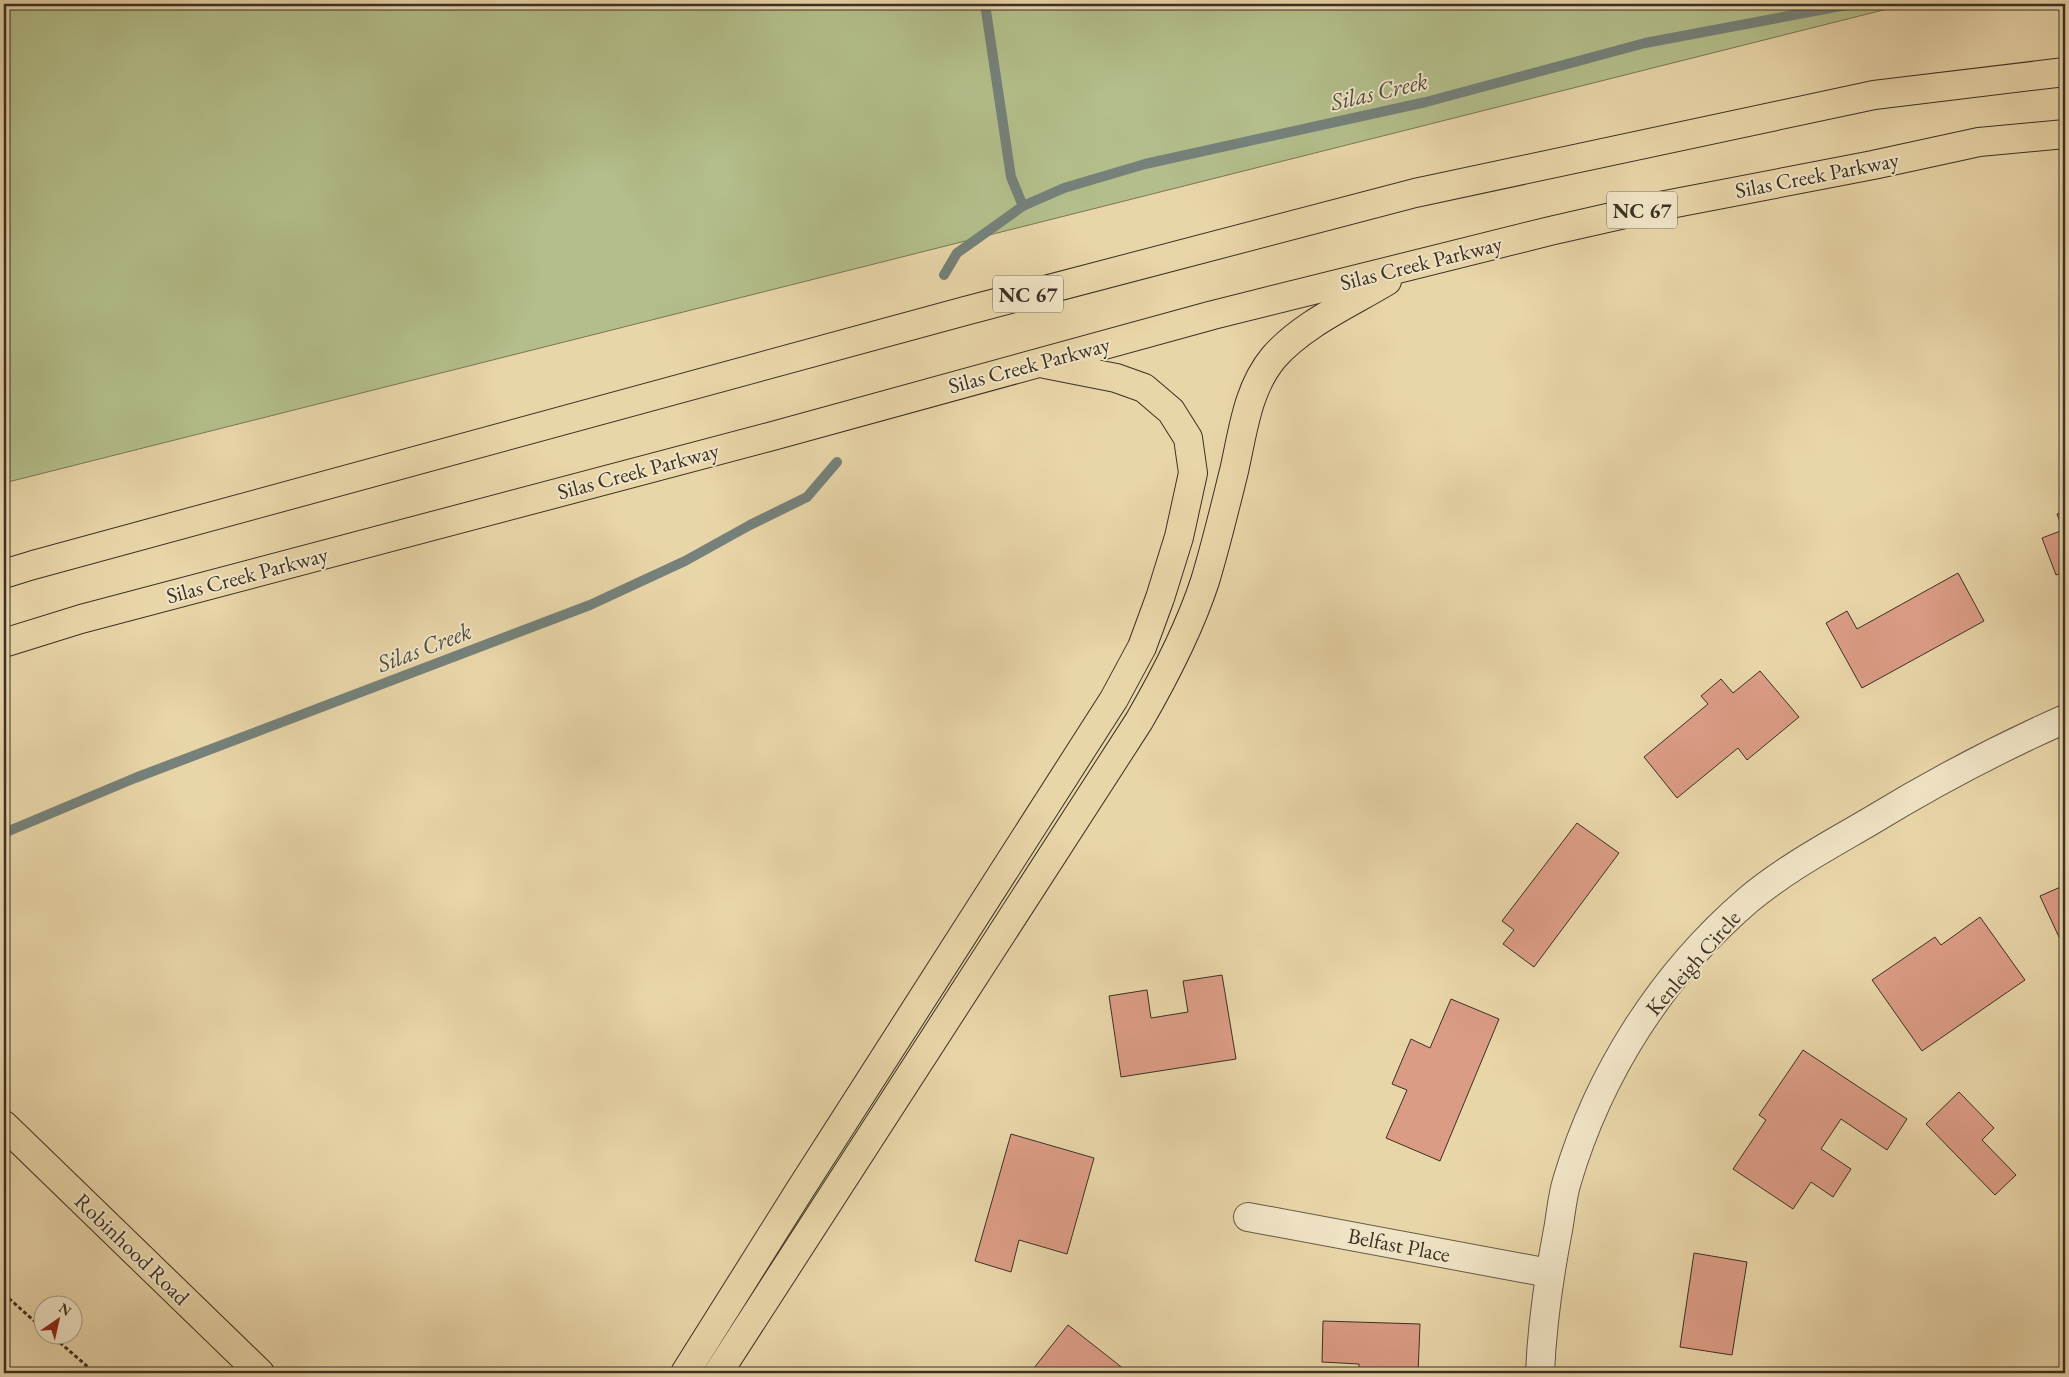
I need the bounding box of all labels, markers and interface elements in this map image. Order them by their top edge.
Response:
water label: Silas Creek [1326,65,1431,117]
street label: Silas Creek Parkway [1733,145,1902,205]
road number: NC 67 [1607,192,1677,228]
street label: Silas Creek Parkway [1337,229,1506,297]
road number: NC 67 [993,276,1063,312]
street label: Silas Creek Parkway [945,329,1113,401]
street label: Silas Creek Parkway [554,435,722,507]
street label: Silas Creek Parkway [163,539,331,611]
water label: Silas Creek [371,615,476,680]
street label: Kenleigh Circle [1639,904,1747,1022]
street label: Robinhood Road [68,1187,197,1312]
street label: Belfast Place [1345,1221,1453,1269]
north arrow [32,1294,82,1344]
text: N [56,1299,76,1320]

